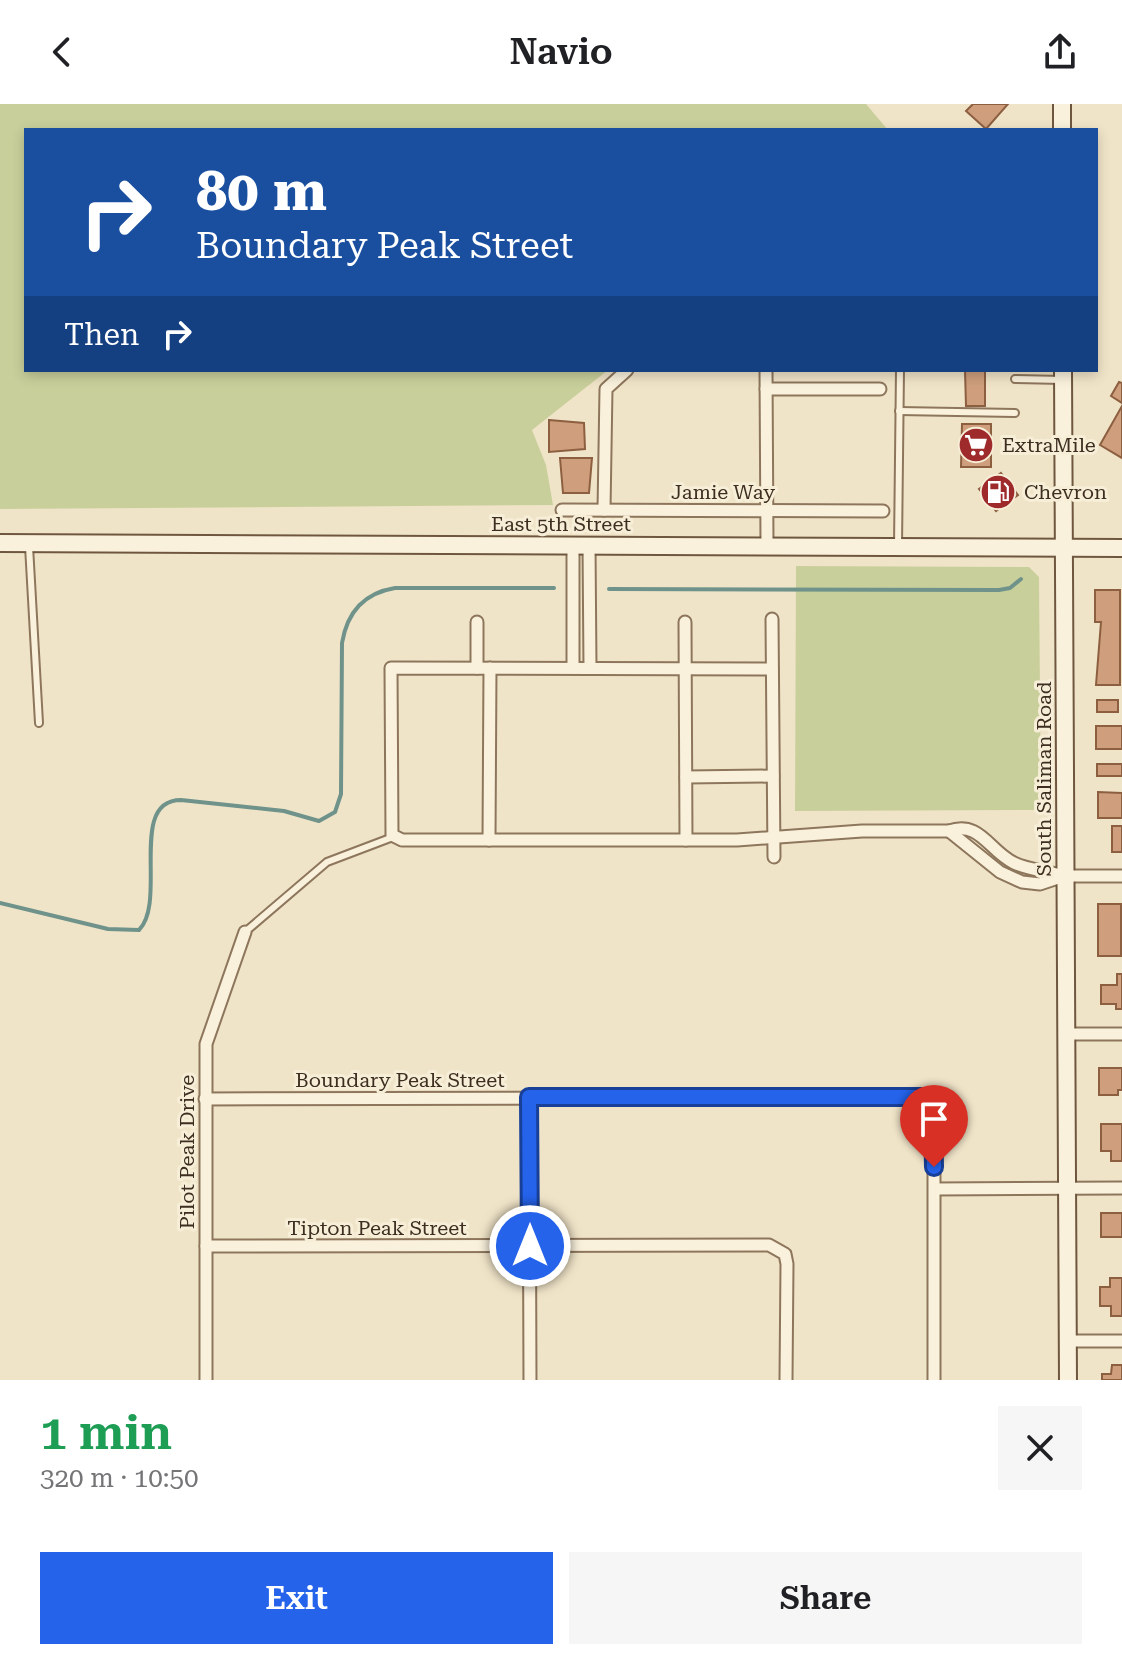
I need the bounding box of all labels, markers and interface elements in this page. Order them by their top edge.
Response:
icon: back [40,30,84,74]
icon: share [1038,30,1082,74]
text: Navio [509,31,613,73]
text: 80 m [196,158,327,224]
icon: right [64,160,168,264]
text: Boundary Peak Street [196,225,573,267]
icon: right [155,312,199,356]
text: Then [64,317,139,352]
supermarket icon: ExtraMile [957,426,995,464]
place label: ExtraMile [1002,433,1096,457]
fuel station icon: Chevron [979,473,1017,511]
street label: Jamie Way [671,480,775,504]
place label: Chevron [1024,480,1107,504]
street label: East 5th Street [491,512,631,536]
street label: South Saliman Road [1032,681,1056,877]
street label: Boundary Peak Street [295,1068,505,1092]
street label: Pilot Peak Drive [175,1075,199,1229]
pin [900,1085,968,1167]
icon: arrive [912,1097,956,1141]
position arrow [488,1204,572,1288]
street label: Tipton Peak Street [287,1216,467,1240]
text: 1 min [40,1405,172,1461]
button: close [998,1406,1082,1490]
text: 320 m · 10:50 [40,1463,199,1493]
button: Exit [40,1552,553,1644]
button: Share [569,1552,1082,1644]

